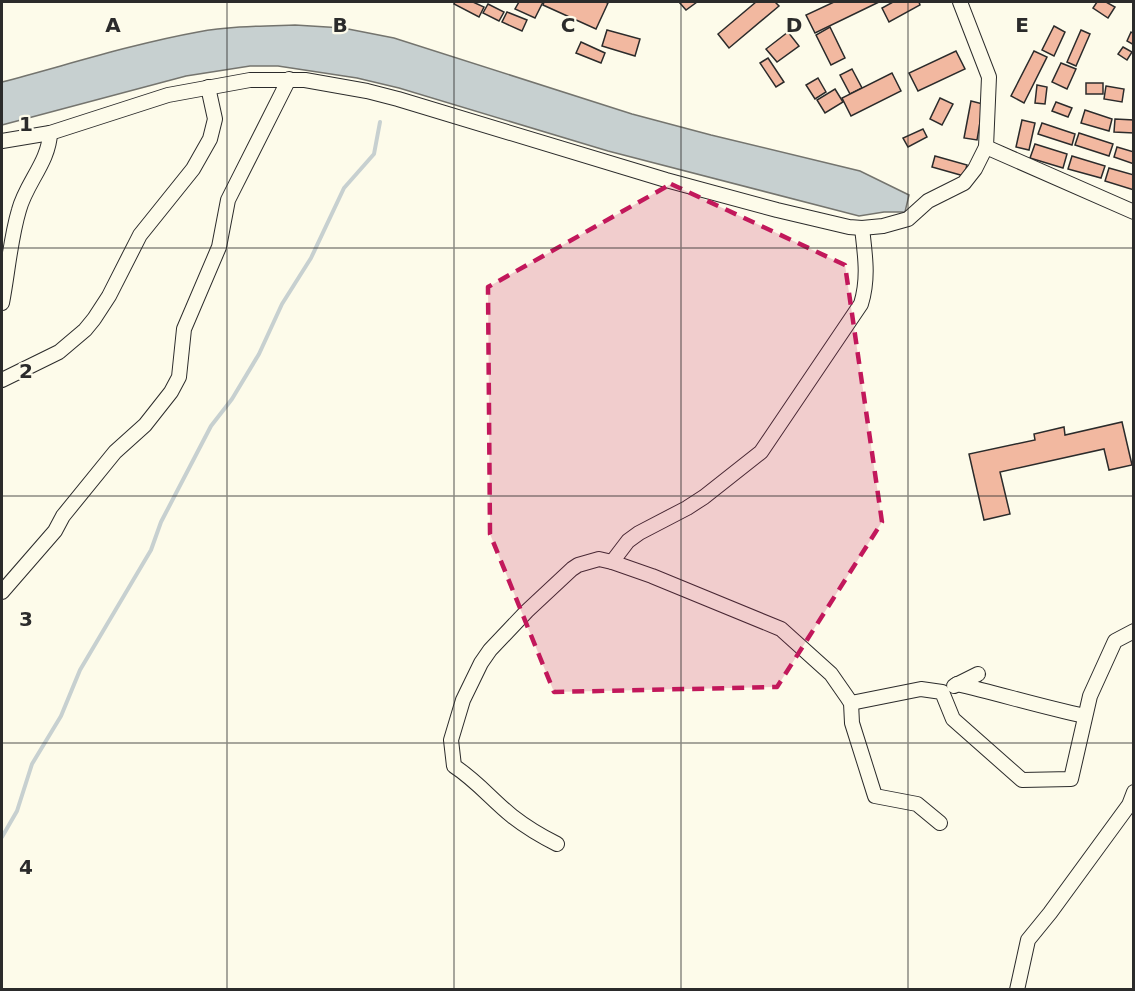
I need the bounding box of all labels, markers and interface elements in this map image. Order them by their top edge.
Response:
text: A [105,13,121,37]
text: B [332,13,348,37]
text: C [561,13,575,37]
text: D [786,13,802,37]
text: E [1015,13,1029,37]
text: 1 [19,112,33,136]
text: 2 [19,359,33,383]
text: 3 [19,607,33,631]
text: 4 [19,855,33,879]

